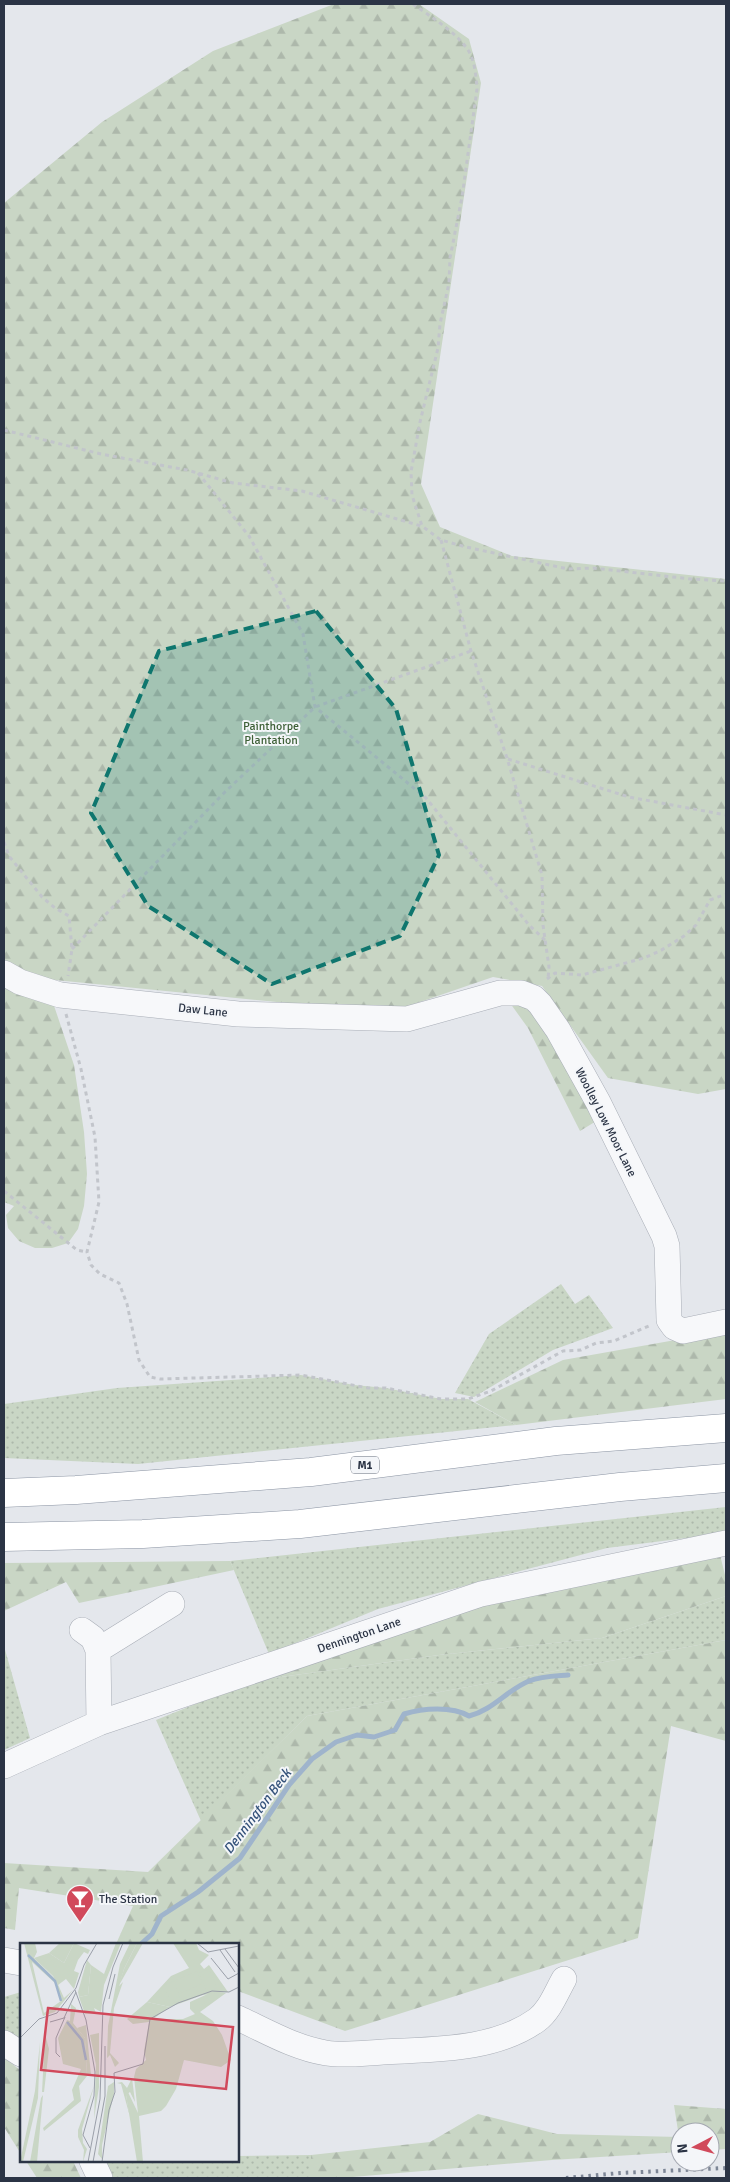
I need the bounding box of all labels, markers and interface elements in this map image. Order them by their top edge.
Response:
park label: Painthorpe Plantation [243,719,299,748]
street label: Daw Lane [177,1000,228,1021]
street label: Woolley Low Moor Lane [572,1065,640,1179]
road number: M1 [351,1456,379,1474]
street label: Dennington Lane [315,1614,403,1657]
water label: Dennington Beck [220,1764,296,1857]
bar icon: The Station [65,1884,95,1923]
place label: The Station [99,1892,157,1907]
inset map [20,1943,239,2162]
north arrow [670,2122,720,2172]
text: N [674,2143,692,2154]

